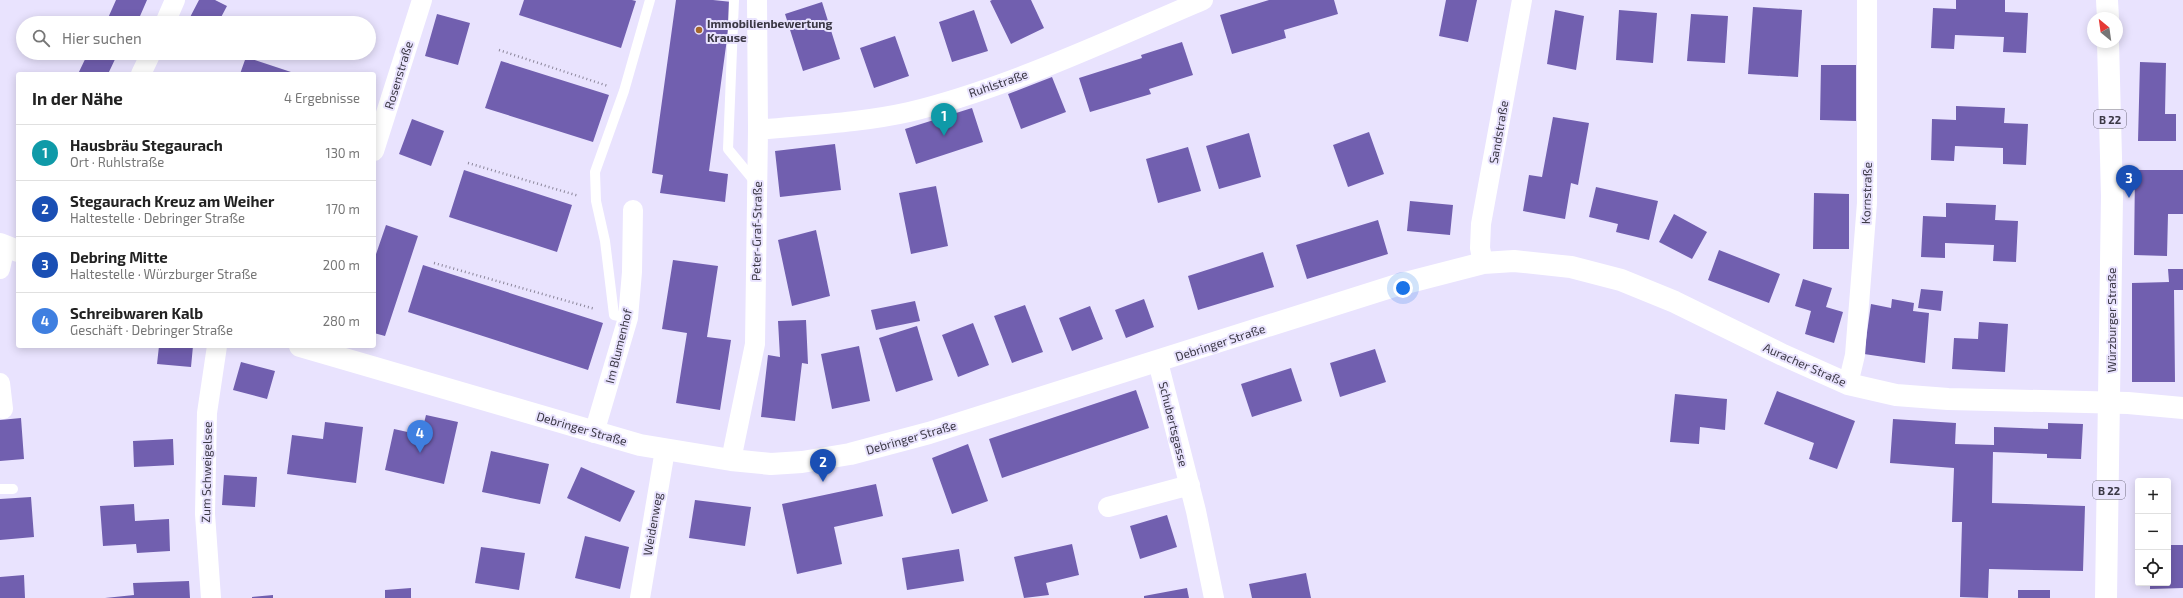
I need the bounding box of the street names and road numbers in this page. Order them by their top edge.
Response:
street label: Rosenstraße [381,39,415,111]
street label: Ruhlstraße [967,66,1029,100]
street label: Sandstraße [1486,99,1510,165]
road number: B 22 [2094,110,2126,128]
street label: Kornstraße [1858,162,1874,224]
street label: Peter-Graf-Straße [748,181,764,281]
street label: Würzburger Straße [2104,268,2118,372]
street label: Im Blumenhof [602,307,634,385]
street label: Debringer Straße [1173,321,1267,363]
street label: Auracher Straße [1761,339,1849,389]
street label: Schubertsgasse [1157,380,1191,468]
street label: Debringer Straße [535,408,629,448]
street label: Debringer Straße [864,417,958,457]
street label: Zum Schweigelsee [198,421,214,523]
road number: B 22 [2093,481,2125,499]
street label: Weidenweg [640,491,664,557]

